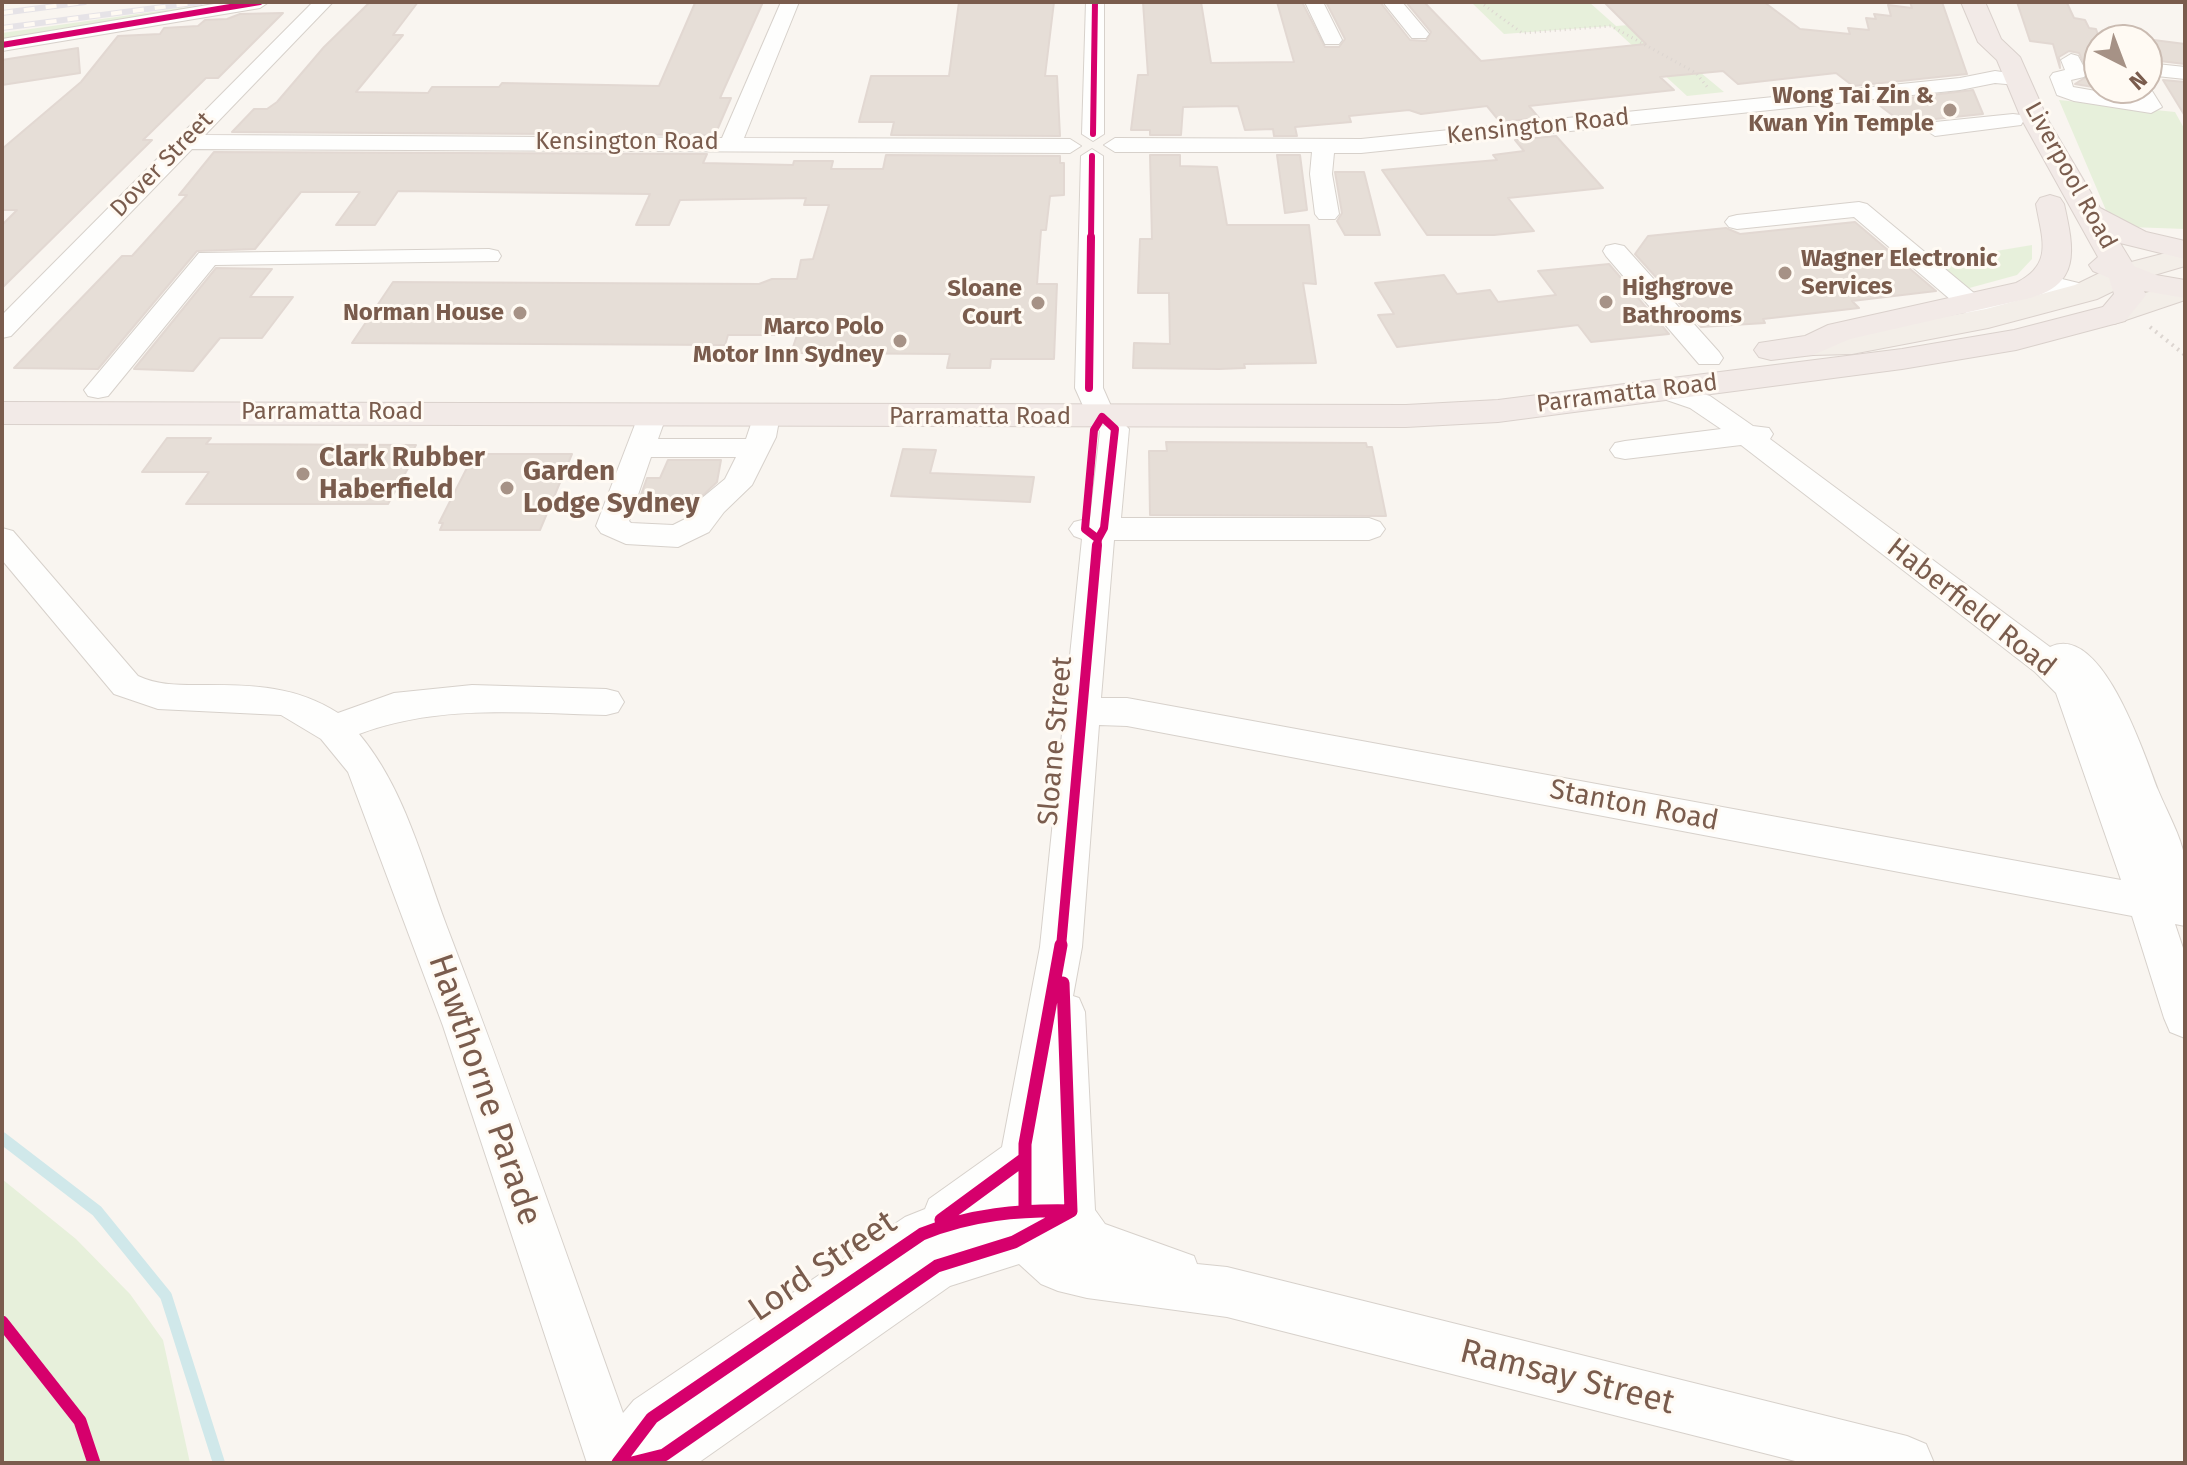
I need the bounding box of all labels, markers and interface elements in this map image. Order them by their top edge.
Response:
north arrow [2083,24,2163,104]
text: N [2124,66,2153,96]
place label: Wong Tai Zin & Kwan Yin Temple [1748,82,1934,138]
street label: Liverpool Road [2018,97,2122,255]
marker: Wong Tai Zin & Kwan Yin Temple [1941,101,1959,119]
street label: Kensington Road [1445,103,1631,151]
street label: Dover Street [105,106,219,224]
street label: Kensington Road [535,128,719,156]
place label: Wagner Electronic Services [1801,245,1998,301]
marker: Wagner Electronic Services [1776,264,1794,282]
place label: Highgrove Bathrooms [1622,274,1742,330]
place label: Sloane Court [947,275,1022,331]
marker: Highgrove Bathrooms [1597,293,1615,311]
marker: Sloane Court [1029,294,1047,312]
place label: Norman House [343,299,504,327]
marker: Norman House [511,304,529,322]
place label: Marco Polo Motor Inn Sydney [693,313,884,369]
marker: Marco Polo Motor Inn Sydney [891,332,909,350]
street label: Parramatta Road [1535,369,1719,419]
street label: Parramatta Road [241,398,423,426]
street label: Parramatta Road [889,403,1071,431]
place label: Clark Rubber Haberfield [319,441,485,507]
place label: Garden Lodge Sydney [523,455,699,521]
marker: Clark Rubber Haberfield [294,465,312,483]
marker: Garden Lodge Sydney [498,479,516,497]
street label: Haberfield Road [1880,532,2062,684]
street label: Sloane Street [1032,655,1080,827]
street label: Stanton Road [1547,773,1721,839]
street label: Hawthorne Parade [418,949,550,1231]
street label: Lord Street [741,1203,905,1331]
street label: Ramsay Street [1456,1332,1678,1424]

